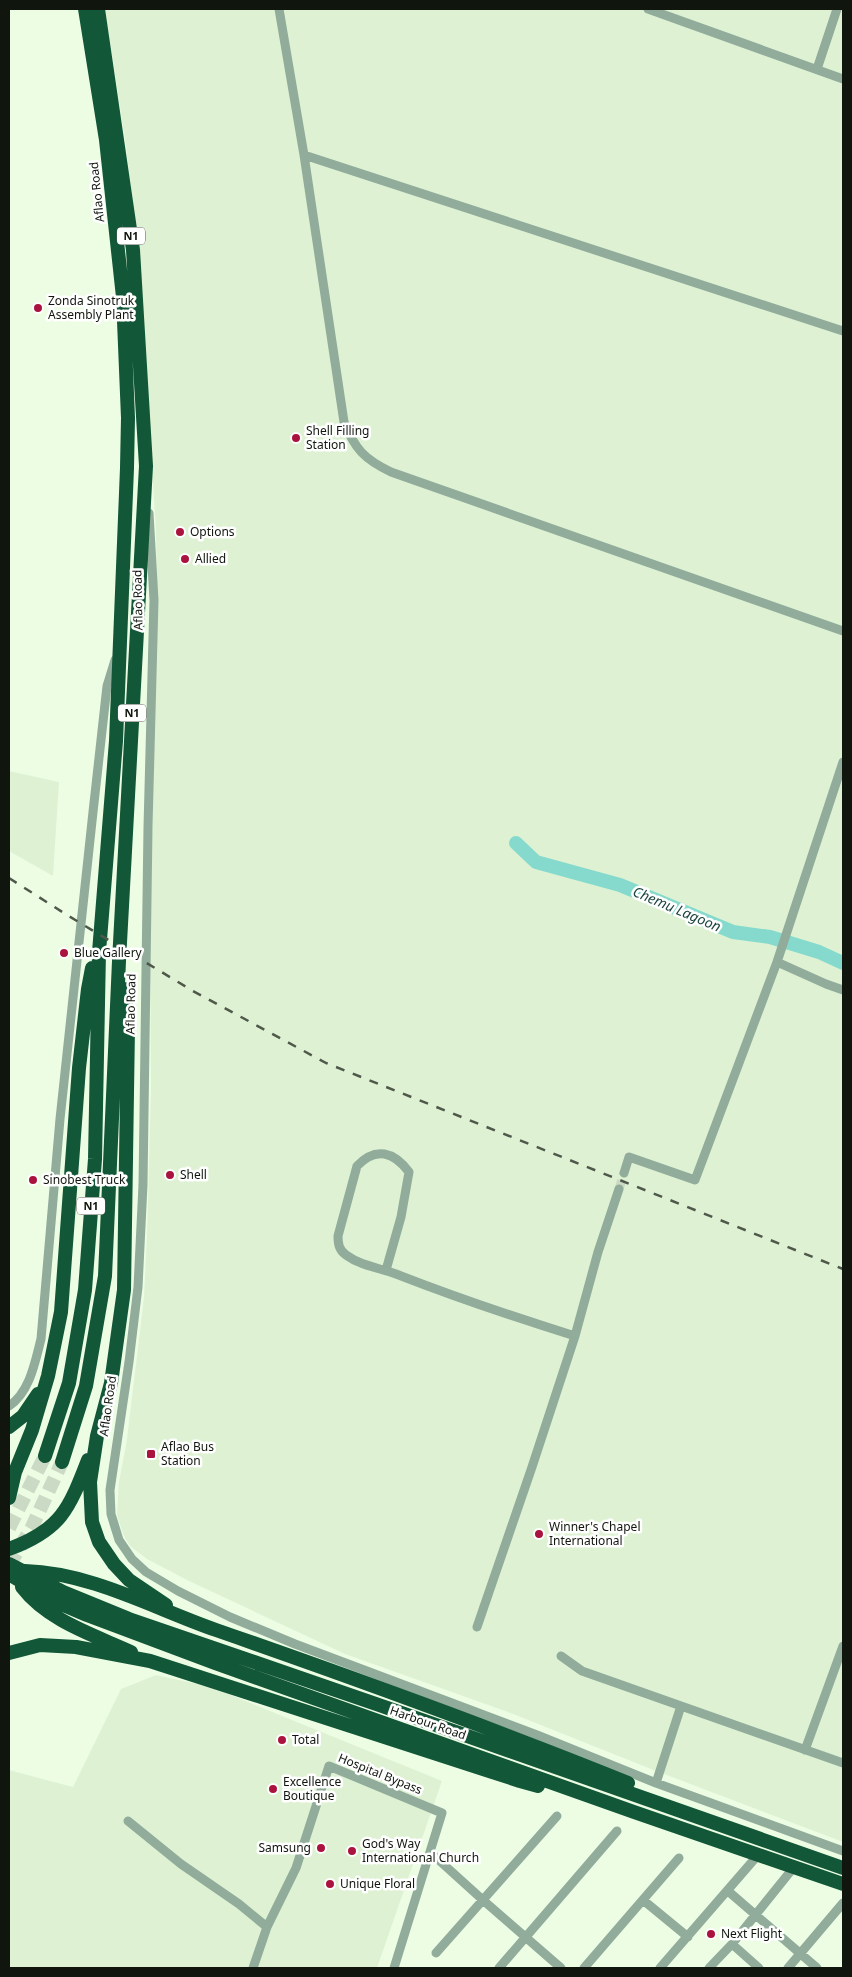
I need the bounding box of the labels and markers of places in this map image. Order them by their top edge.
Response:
place label: Zonda Sinotruk Assembly Plant [48,292,135,323]
marker: Zonda Sinotruk Assembly Plant [32,302,44,314]
place label: Shell Filling Station [306,422,370,453]
marker: Shell Filling Station [290,432,302,444]
place label: Options [190,523,235,540]
marker: Options [174,526,186,538]
place label: Allied [195,550,226,567]
marker: Allied [179,553,191,565]
place label: Blue Gallery [74,944,143,961]
marker: Blue Gallery [58,947,70,959]
place label: Shell [180,1166,207,1183]
marker: Shell [164,1169,176,1181]
place label: Sinobest Truck [43,1171,126,1188]
marker: Sinobest Truck [27,1174,39,1186]
place label: Aflao Bus Station [161,1438,214,1469]
marker: Aflao Bus Station [145,1448,157,1460]
place label: Winner's Chapel International [549,1518,640,1549]
marker: Winner's Chapel International [533,1528,545,1540]
place label: Total [292,1731,319,1748]
marker: Total [276,1734,288,1746]
place label: Excellence Boutique [283,1773,341,1804]
marker: Excellence Boutique [267,1783,279,1795]
place label: God's Way International Church [362,1835,479,1866]
place label: Samsung [258,1839,311,1856]
marker: Samsung [315,1842,327,1854]
marker: God's Way International Church [346,1845,358,1857]
place label: Unique Floral [340,1875,415,1892]
marker: Unique Floral [324,1878,336,1890]
place label: Next Flight [721,1925,783,1942]
marker: Next Flight [705,1928,717,1940]

